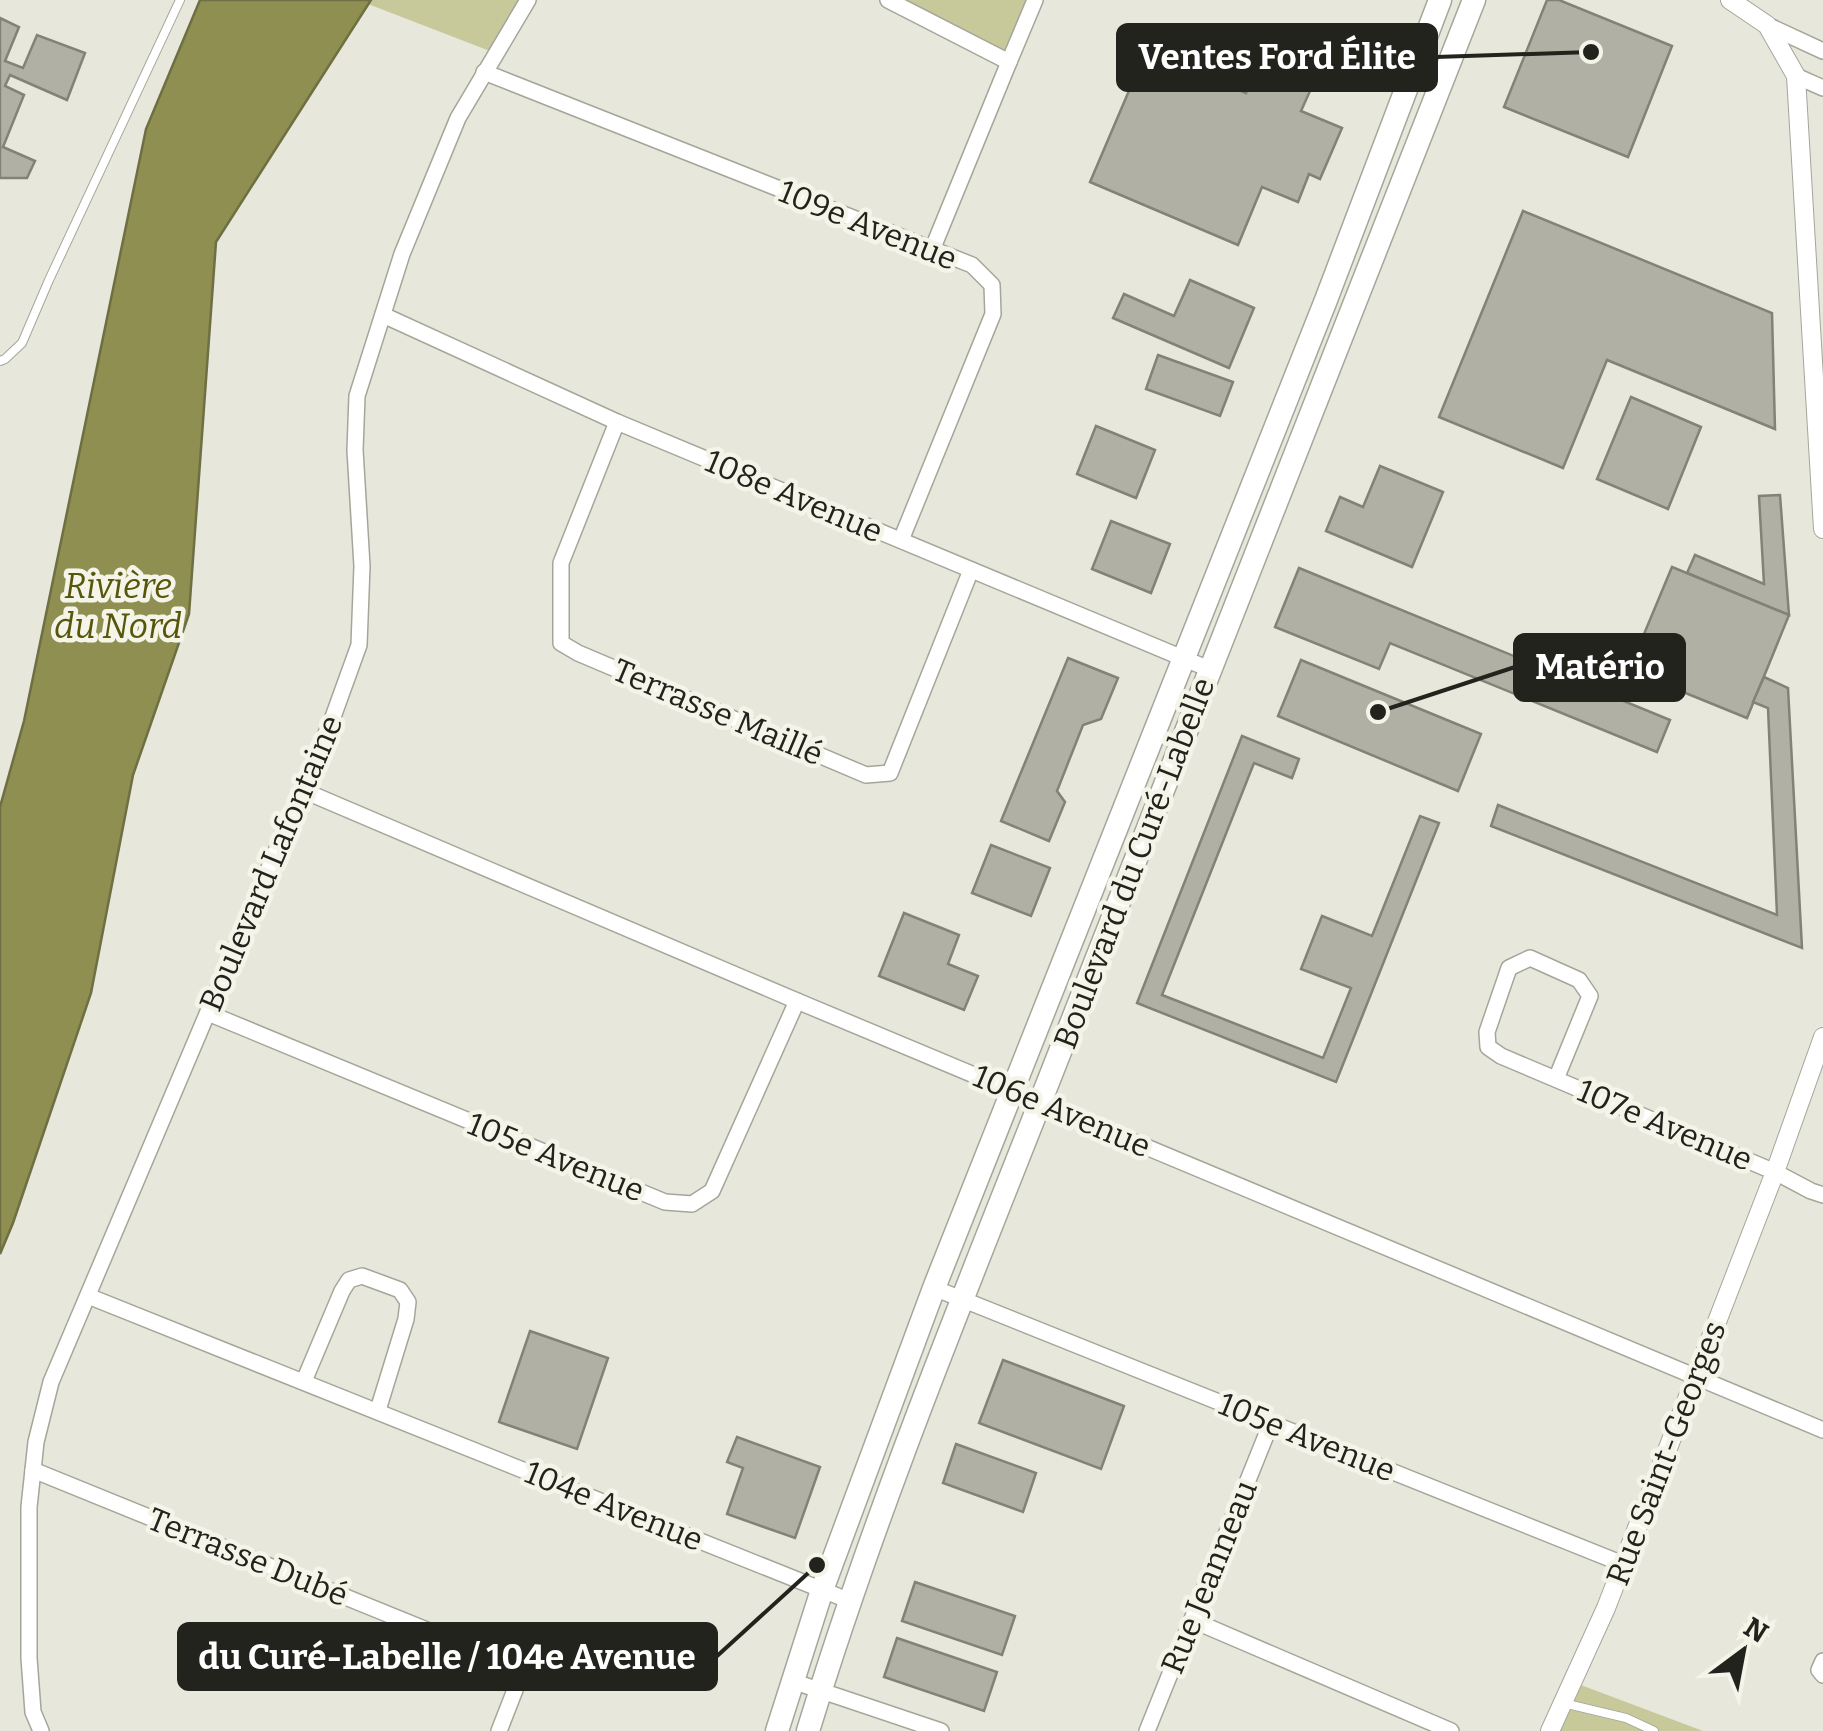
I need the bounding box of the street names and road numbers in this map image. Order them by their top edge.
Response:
street label: 109e Avenue [773,172,963,278]
street label: 108e Avenue [700,442,888,550]
street label: Terrasse Maillé [607,651,829,773]
street label: Boulevard du Curé-Labelle [1046,672,1222,1054]
street label: Boulevard Lafontaine [191,709,351,1017]
street label: 106e Avenue [968,1057,1156,1165]
street label: 107e Avenue [1572,1071,1758,1179]
street label: 105e Avenue [462,1104,650,1210]
street label: Rue Saint-Georges [1598,1316,1734,1590]
street label: 105e Avenue [1213,1384,1401,1490]
street label: 104e Avenue [519,1453,709,1559]
street label: Rue Jeanneau [1153,1475,1265,1679]
street label: Terrasse Dubé [143,1500,353,1614]

